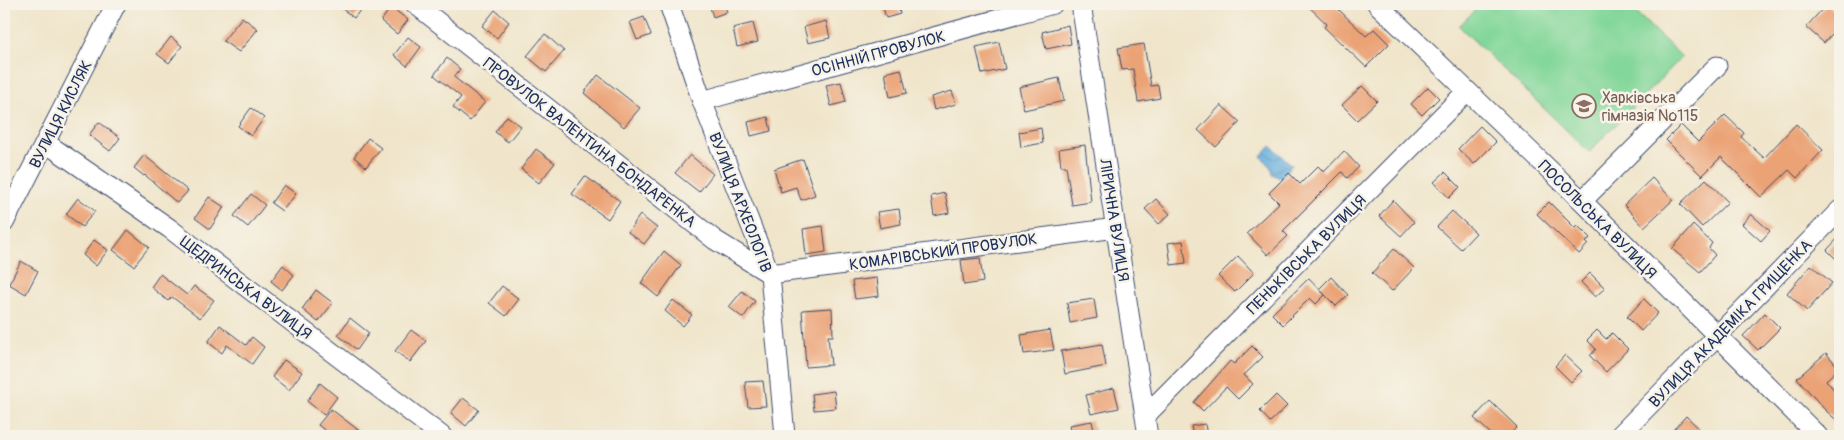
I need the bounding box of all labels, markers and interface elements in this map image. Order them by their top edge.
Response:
street label: ОСІННІЙ ПРОВУЛОК [809,26,947,81]
street label: ПРОВУЛОК ВАЛЕНТИНА БОНДАРЕНКА [479,53,700,232]
street label: ВУЛИЦЯ КИСЛЯК [25,57,97,172]
place label: Харківська гімназія №115 [1602,88,1698,126]
school or university icon: Харківська гімназія №115 [1571,93,1597,119]
street label: ВУЛИЦЯ АРХЕОЛОГІВ [704,130,776,275]
street label: ЛІРИЧНА ВУЛИЦЯ [1094,156,1134,283]
street label: ПОСОЛЬСЬКА ВУЛИЦЯ [1534,156,1661,283]
street label: ПЕНЬКІВСЬКА ВУЛИЦЯ [1243,191,1371,319]
street label: КОМАРІВСЬКИЙ ПРОВУЛОК [848,229,1038,275]
street label: ЩЕДРИНСЬКА ВУЛИЦЯ [175,231,316,344]
street label: ВУЛИЦЯ АКАДЕМІКА ГРИЩЕНКА [1645,235,1817,412]

